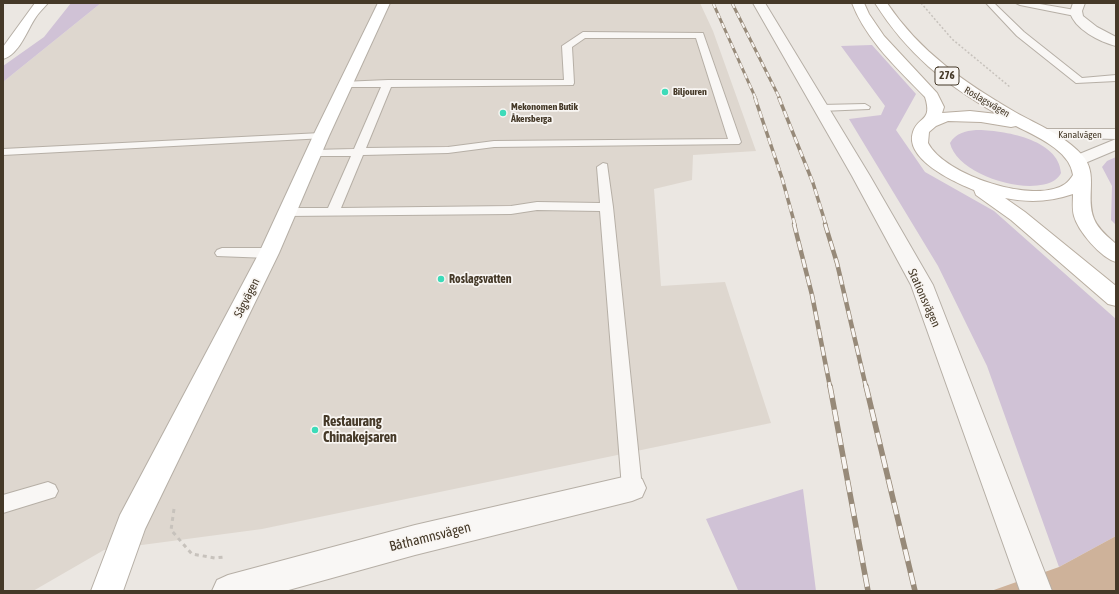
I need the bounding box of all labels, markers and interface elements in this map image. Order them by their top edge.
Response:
road number: 276 [935,67,959,85]
street label: Roslagsvägen [962,84,1012,120]
place label: Biljouren [673,86,707,98]
marker: Biljouren [660,87,670,97]
place label: Mekonomen Butik Åkersberga [511,101,578,124]
marker: Mekonomen Butik Åkersberga [498,108,508,118]
street label: Kanalvägen [1058,129,1102,141]
street label: Stationsvägen [905,266,943,330]
place label: Roslagsvatten [449,272,511,286]
marker: Roslagsvatten [436,274,446,284]
street label: Sågvägen [231,276,263,320]
place label: Restaurang Chinakejsaren [323,414,397,446]
marker: Restaurang Chinakejsaren [310,425,320,435]
street label: Båthamnsvägen [388,519,472,555]

